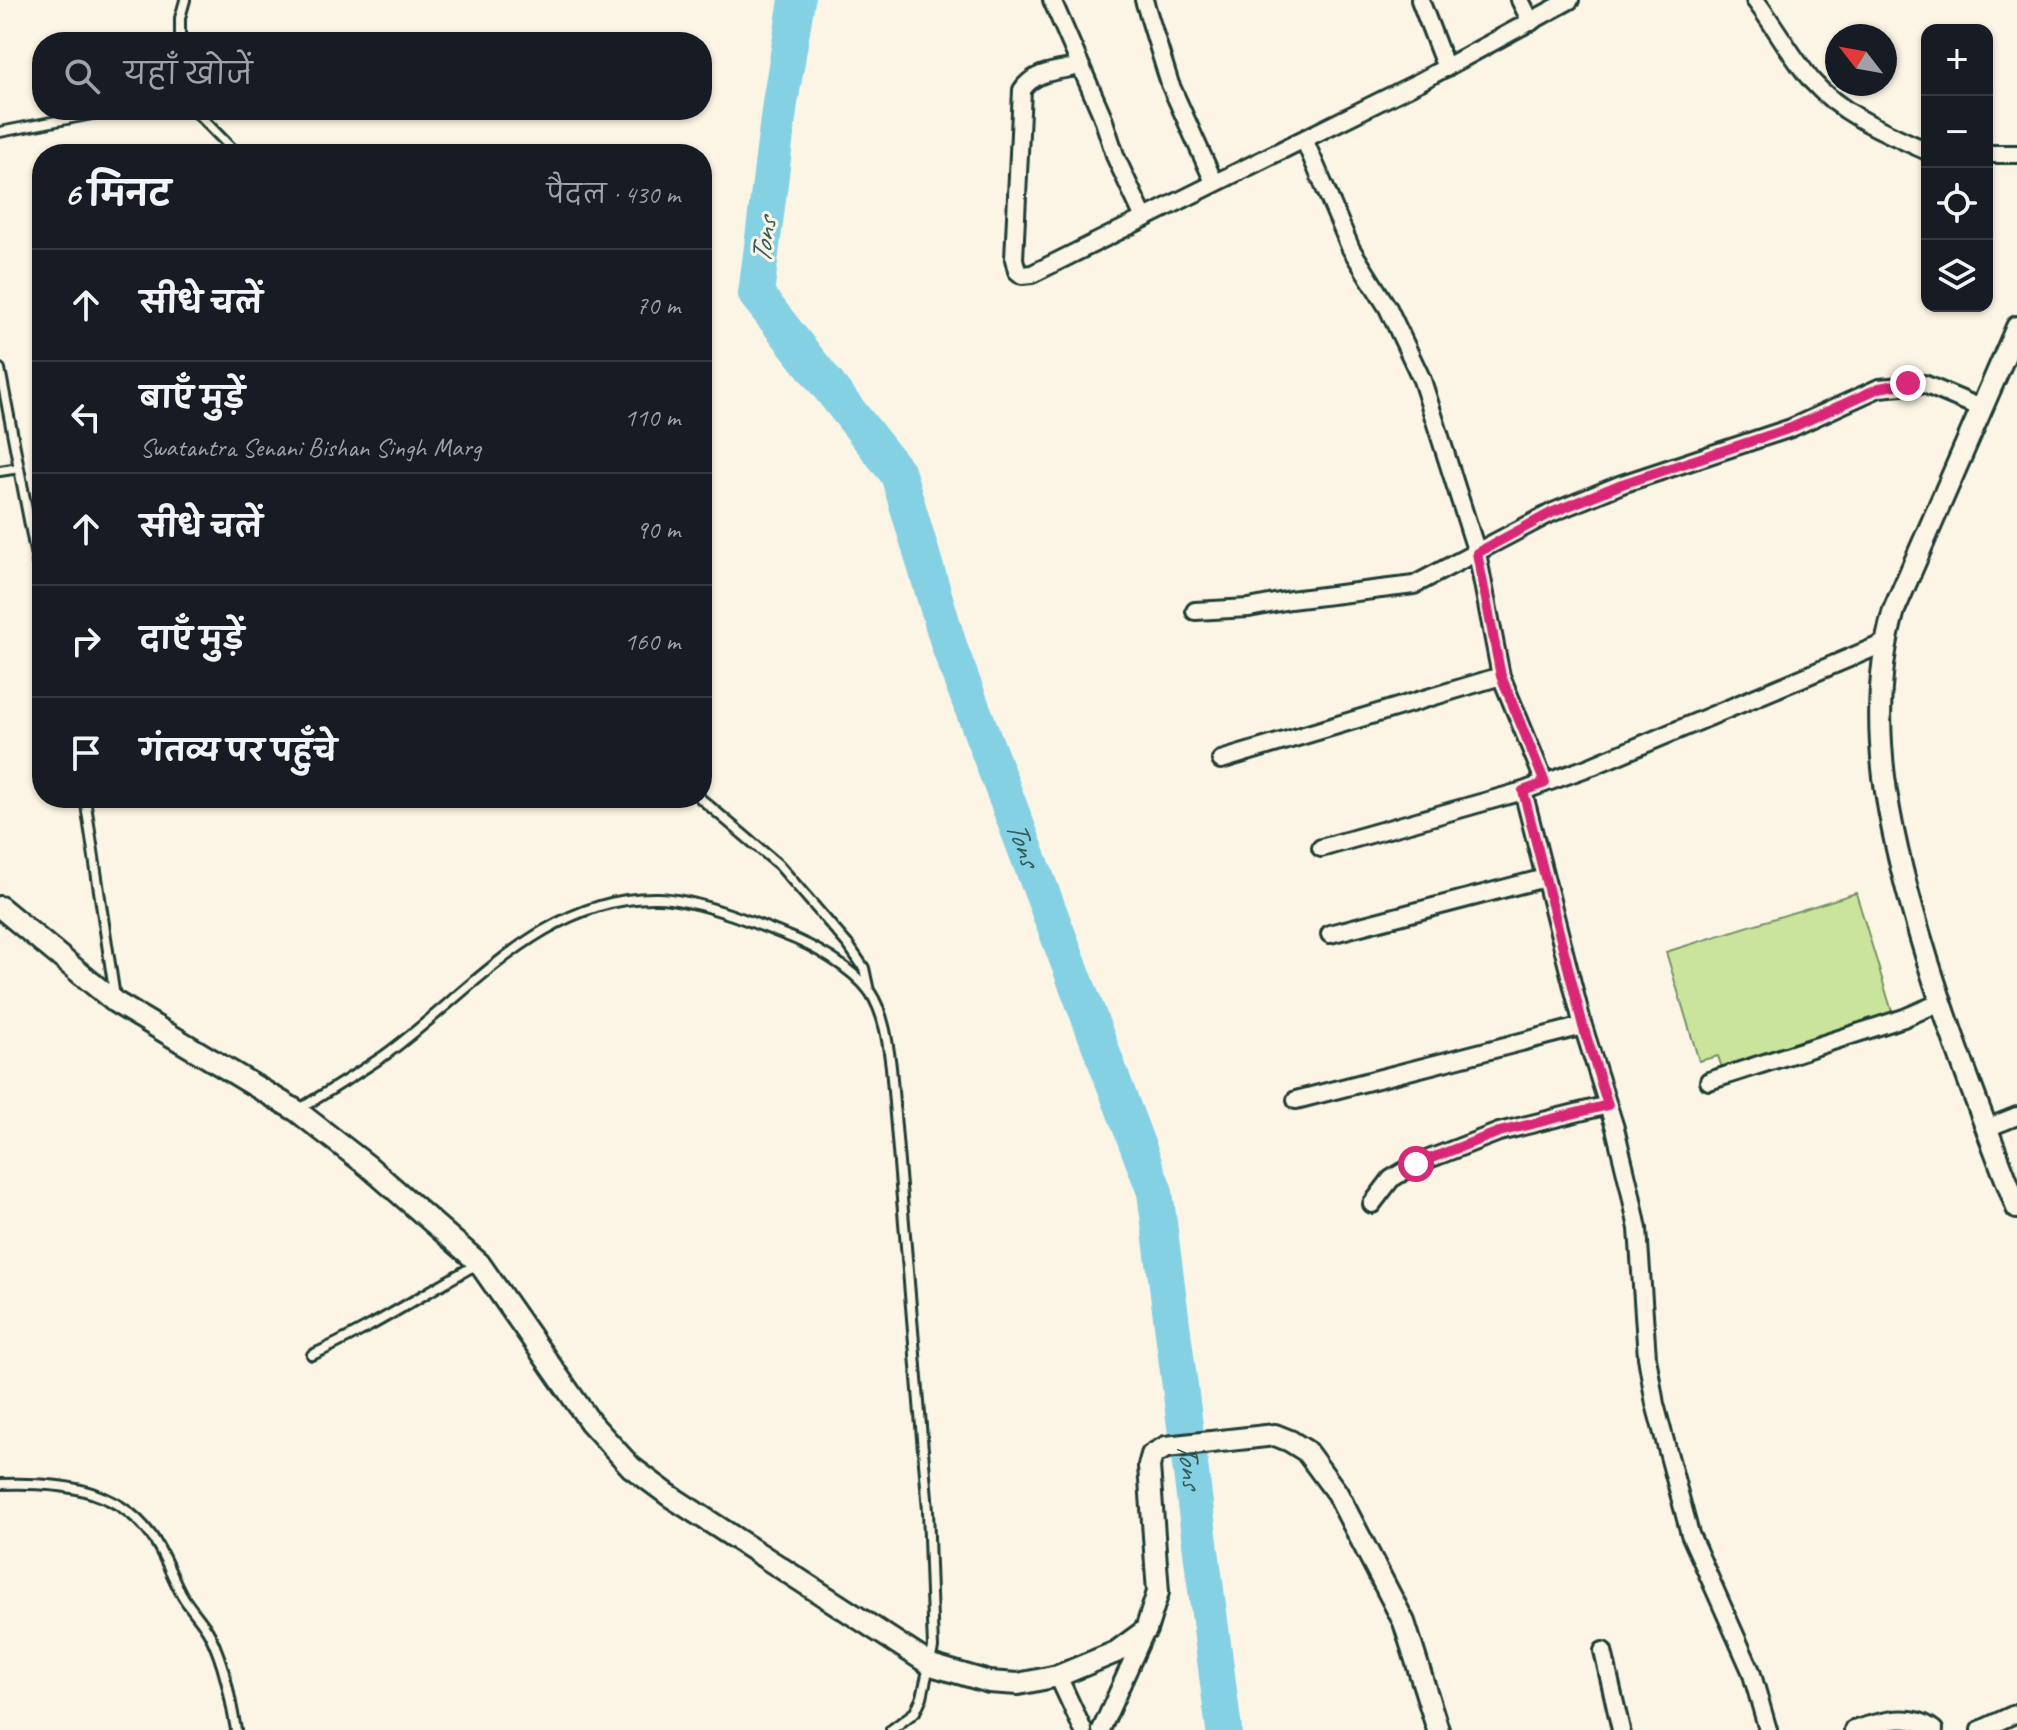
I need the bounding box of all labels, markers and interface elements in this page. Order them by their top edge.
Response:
north arrow [1825,24,1897,96]
map controls [1921,24,1993,312]
button: + [1921,24,1993,96]
search box [32,32,712,120]
icon: search [60,54,104,98]
text: यहाँ खोजें [124,55,253,93]
button: − [1921,96,1993,168]
button: locate [1921,168,1993,240]
text: 6 मिनट [64,172,171,215]
text: पैदल · 430 m [546,178,680,211]
water label: Tons [741,211,786,266]
button: layers [1921,240,1993,312]
icon: ahead [64,283,108,327]
text: सीधे चलें [140,284,262,322]
text: 70 m [636,289,680,322]
route end [1890,365,1926,401]
text: बाएँ मुड़ें [140,379,245,417]
icon: left [64,395,108,439]
text: 110 m [624,401,680,434]
text: Swatantra Senani Bishan Singh Marg [140,431,481,464]
icon: ahead [64,507,108,551]
text: सीधे चलें [140,508,262,546]
text: 90 m [636,513,680,546]
icon: right [64,619,108,663]
text: दाएँ मुड़ें [140,620,244,658]
text: 160 m [624,625,680,658]
icon: arrive [64,731,108,775]
text: गंतव्य पर पहुँचे [140,732,337,770]
water label: Tons [997,815,1051,875]
route start [1398,1146,1434,1182]
water label: Tons [1168,1440,1212,1494]

